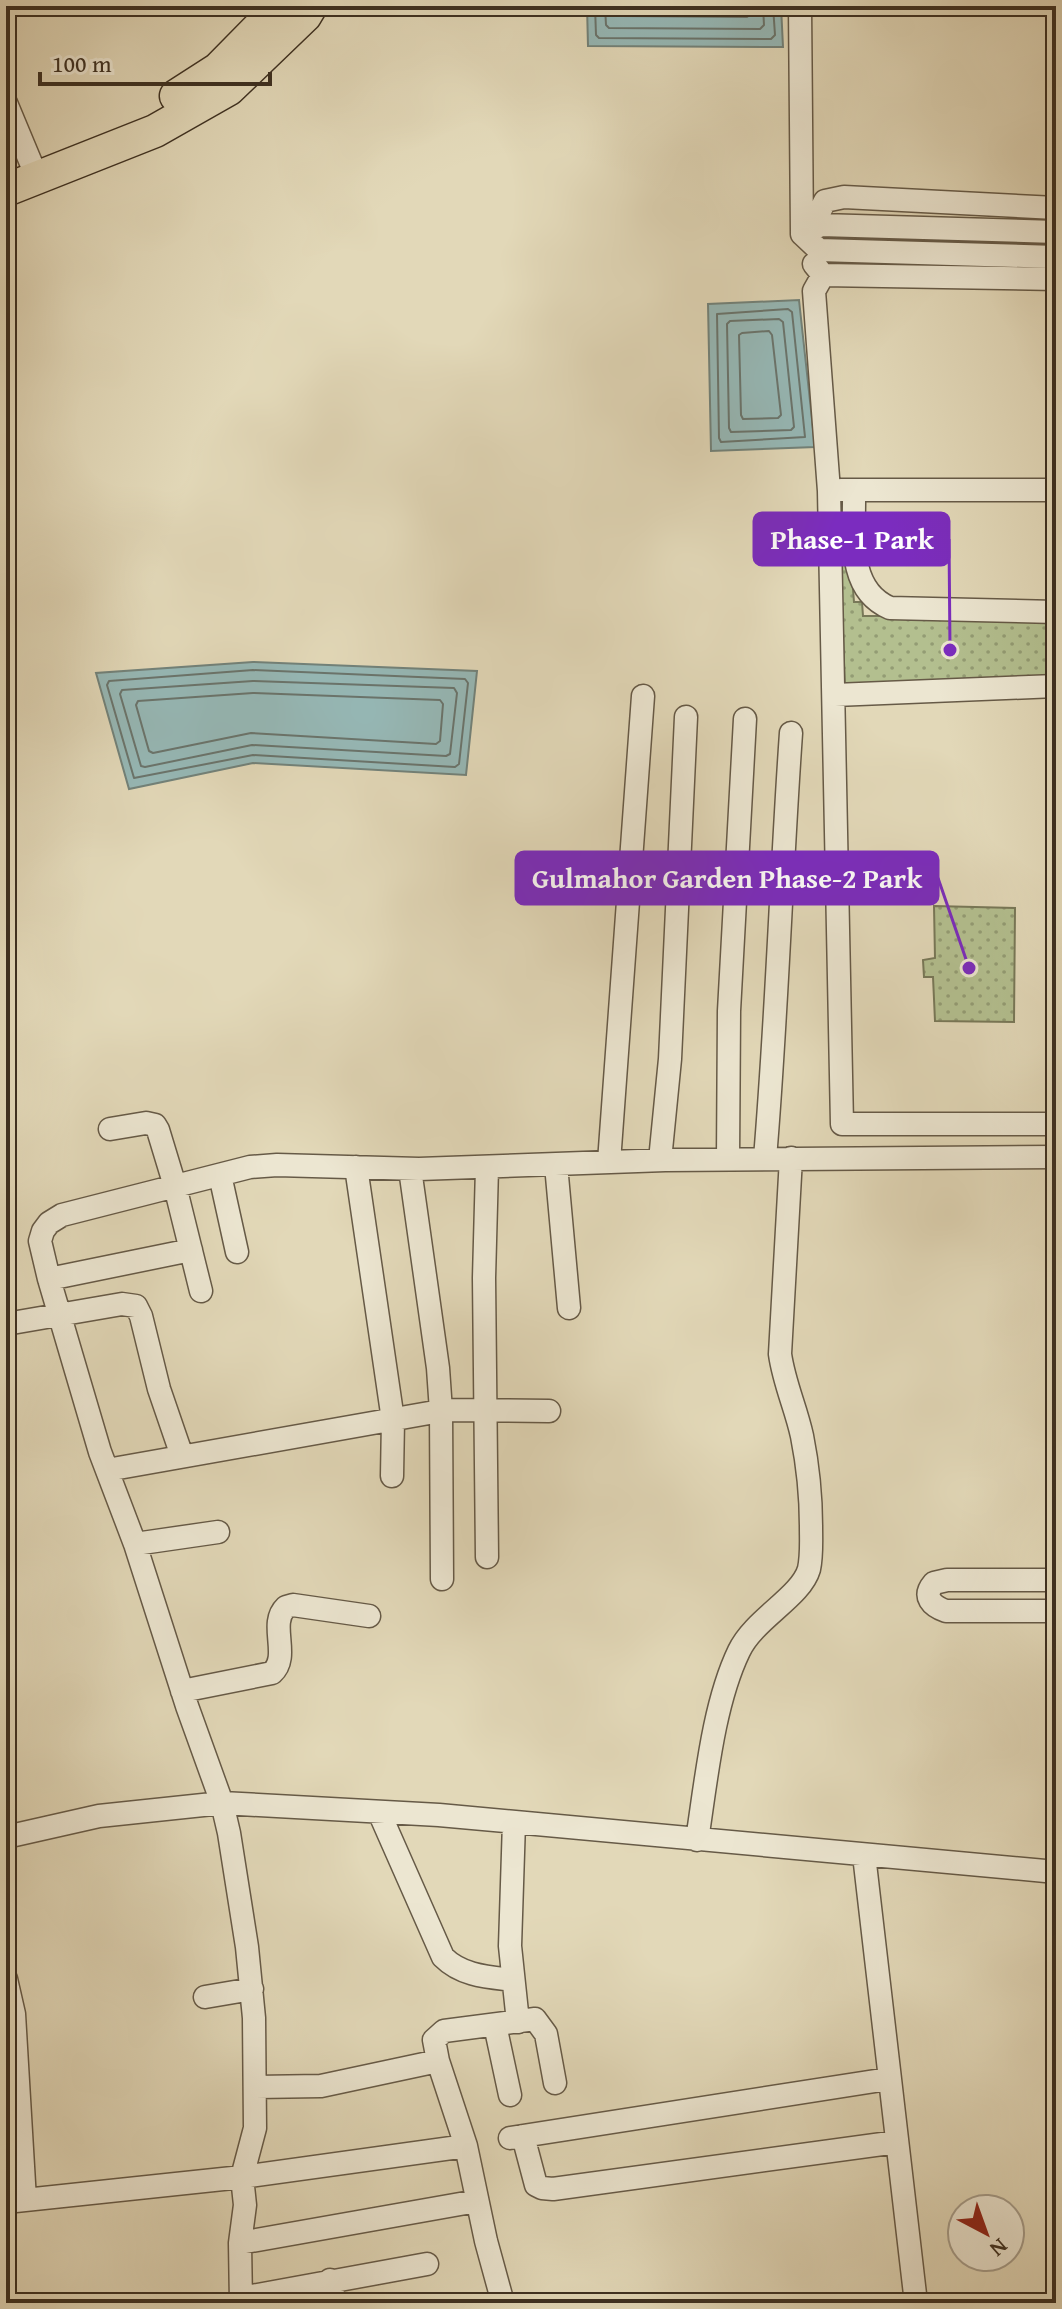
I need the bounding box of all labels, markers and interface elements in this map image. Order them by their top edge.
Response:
scale bar [40,36,270,86]
text: 100 m [52,46,112,81]
callout: Phase-1 Park [754,513,949,565]
text: Phase-1 Park [770,518,935,559]
callout: Gulmahor Garden Phase-2 Park [516,852,938,904]
text: Gulmahor Garden Phase-2 Park [532,857,923,898]
north arrow [946,2193,1026,2273]
text: N [983,2231,1015,2265]

